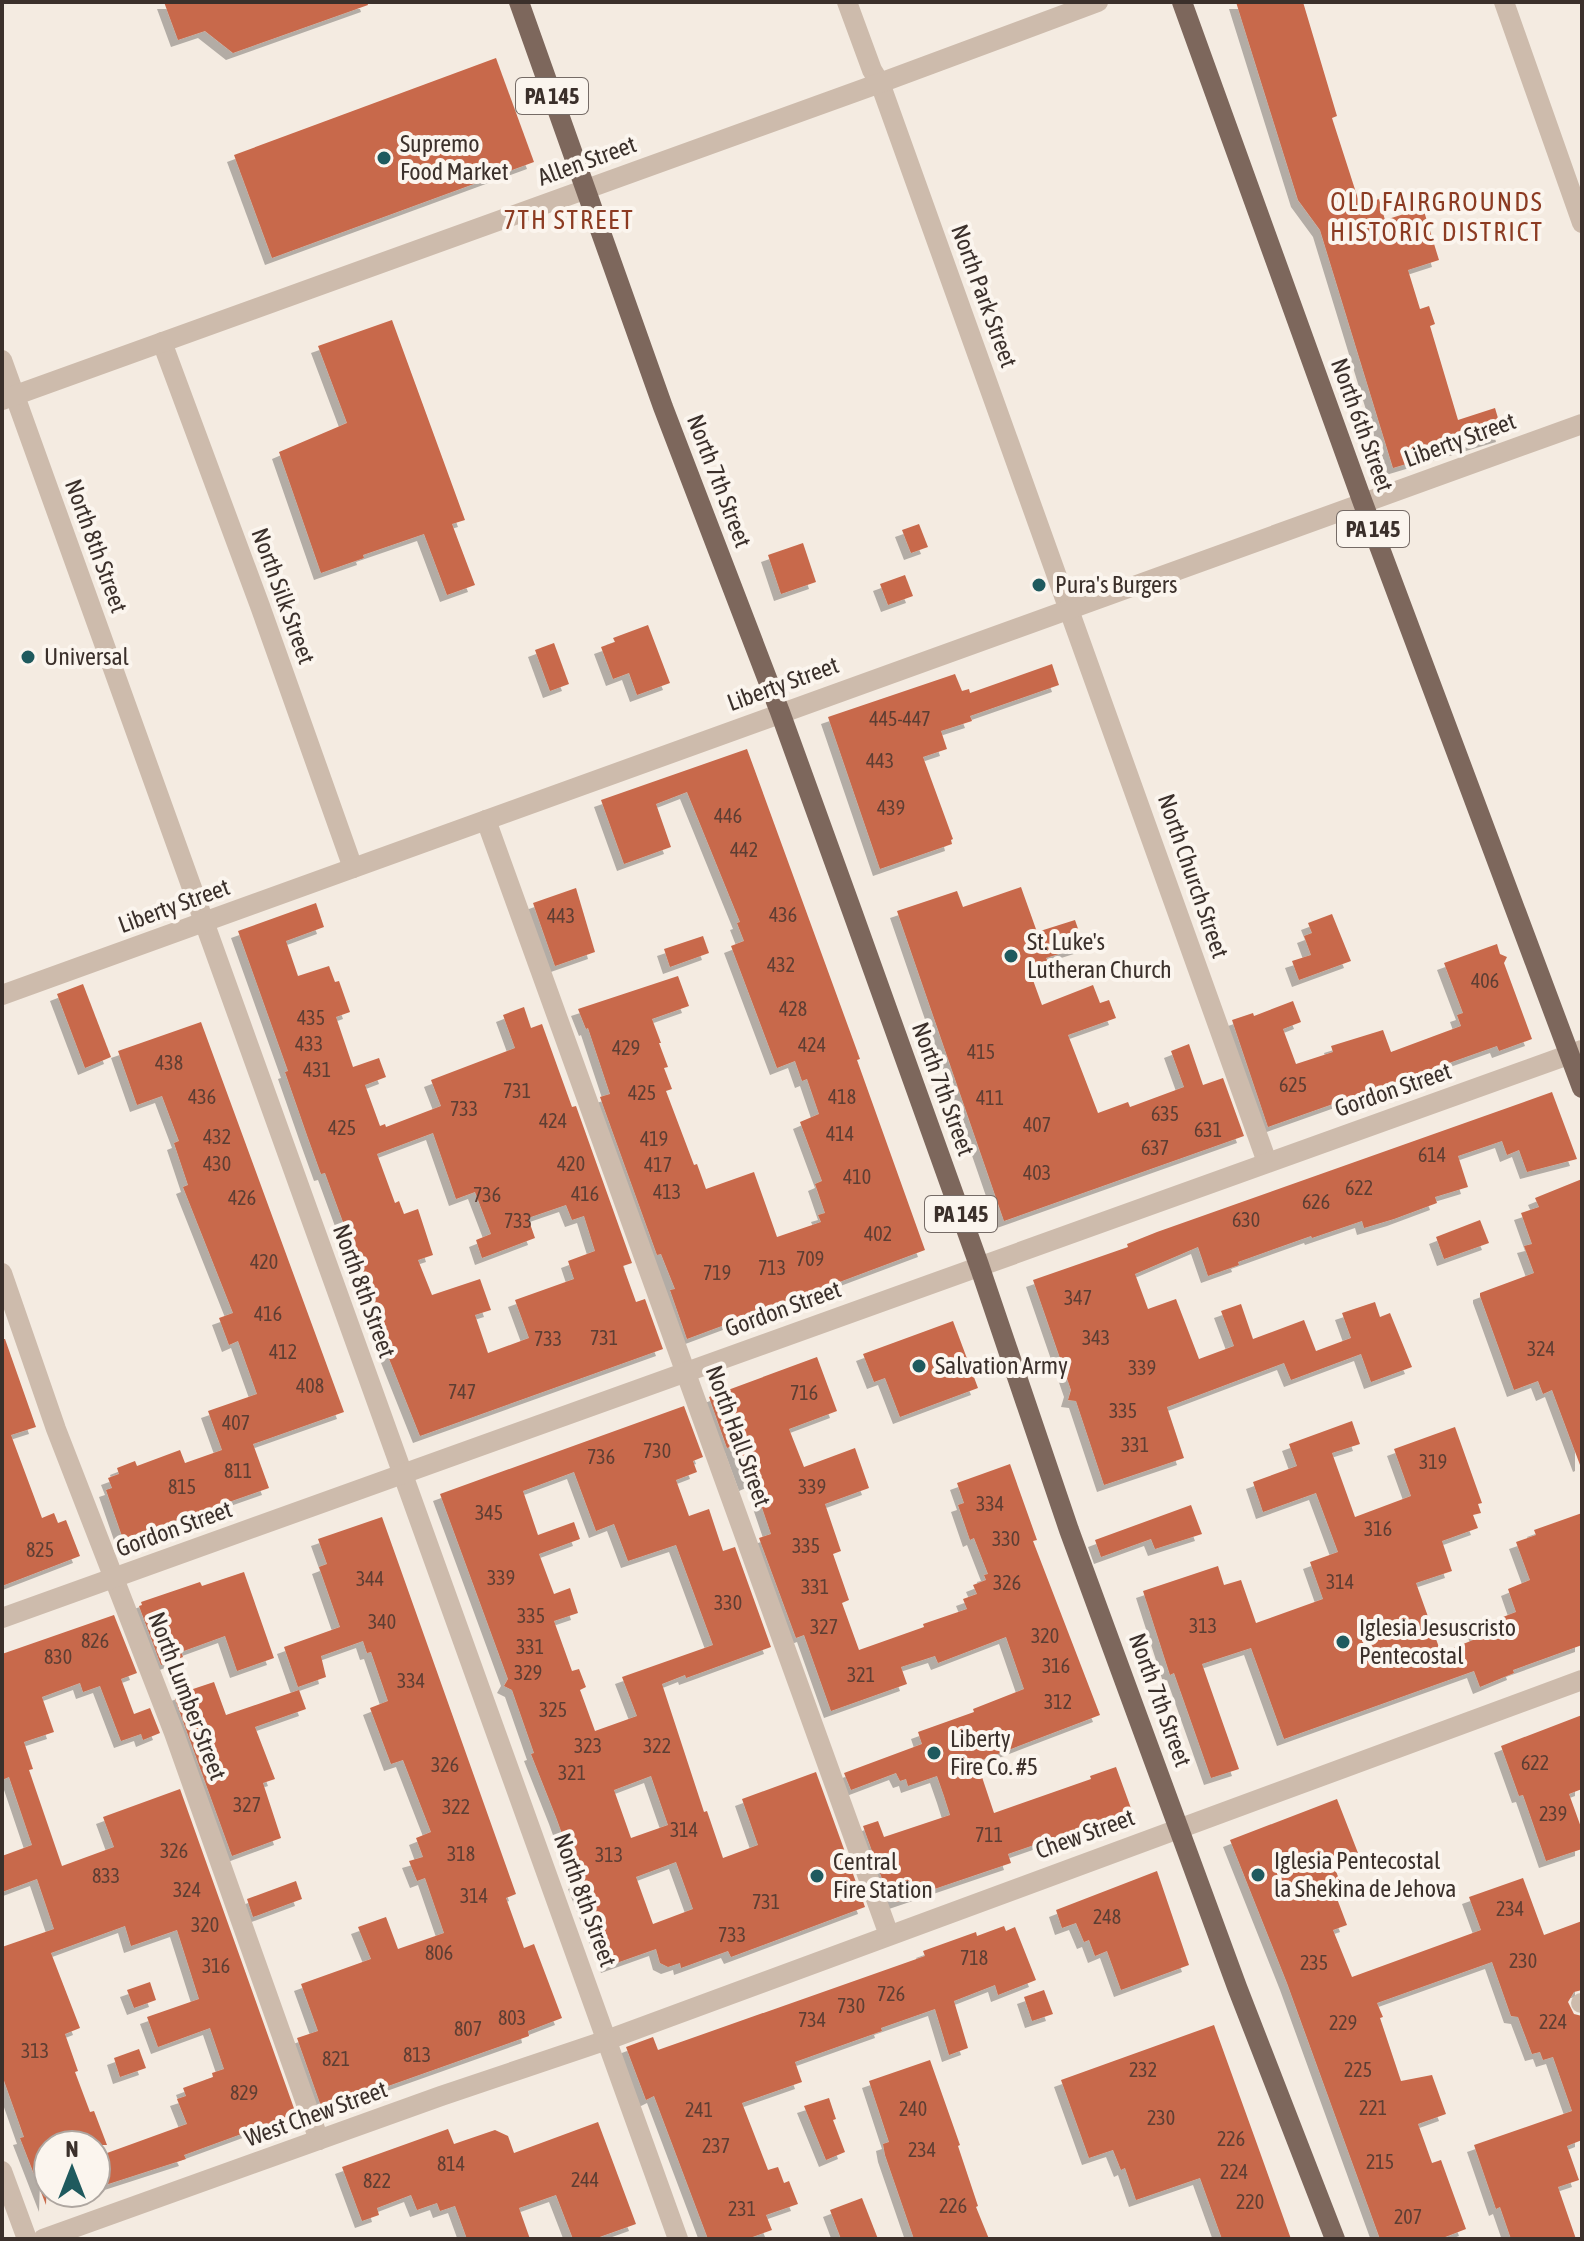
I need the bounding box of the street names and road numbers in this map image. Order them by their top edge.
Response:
road number: PA 145 [516,78,588,114]
street label: Allen Street [534,130,640,191]
street label: North Park Street [946,221,1023,371]
street label: North 6th Street [1326,354,1399,495]
street label: Liberty Street [1400,407,1519,472]
street label: North 7th Street [682,411,757,551]
street label: North 8th Street [60,475,133,616]
road number: PA 145 [1337,511,1409,547]
street label: North Silk Street [246,524,321,668]
street label: Liberty Street [723,651,842,716]
street label: North Church Street [1153,790,1234,961]
street label: Liberty Street [114,873,233,938]
street label: North 7th Street [907,1018,980,1159]
street label: Gordon Street [1331,1057,1455,1122]
road number: PA 145 [925,1196,997,1232]
street label: North 8th Street [328,1220,401,1361]
street label: Gordon Street [721,1275,845,1342]
street label: North Hall Street [700,1362,776,1510]
street label: Gordon Street [112,1495,236,1562]
street label: North Lumber Street [143,1608,232,1784]
street label: North 7th Street [1124,1629,1197,1770]
street label: Chew Street [1032,1803,1138,1864]
street label: North 8th Street [549,1829,622,1970]
street label: West Chew Street [241,2075,391,2152]

